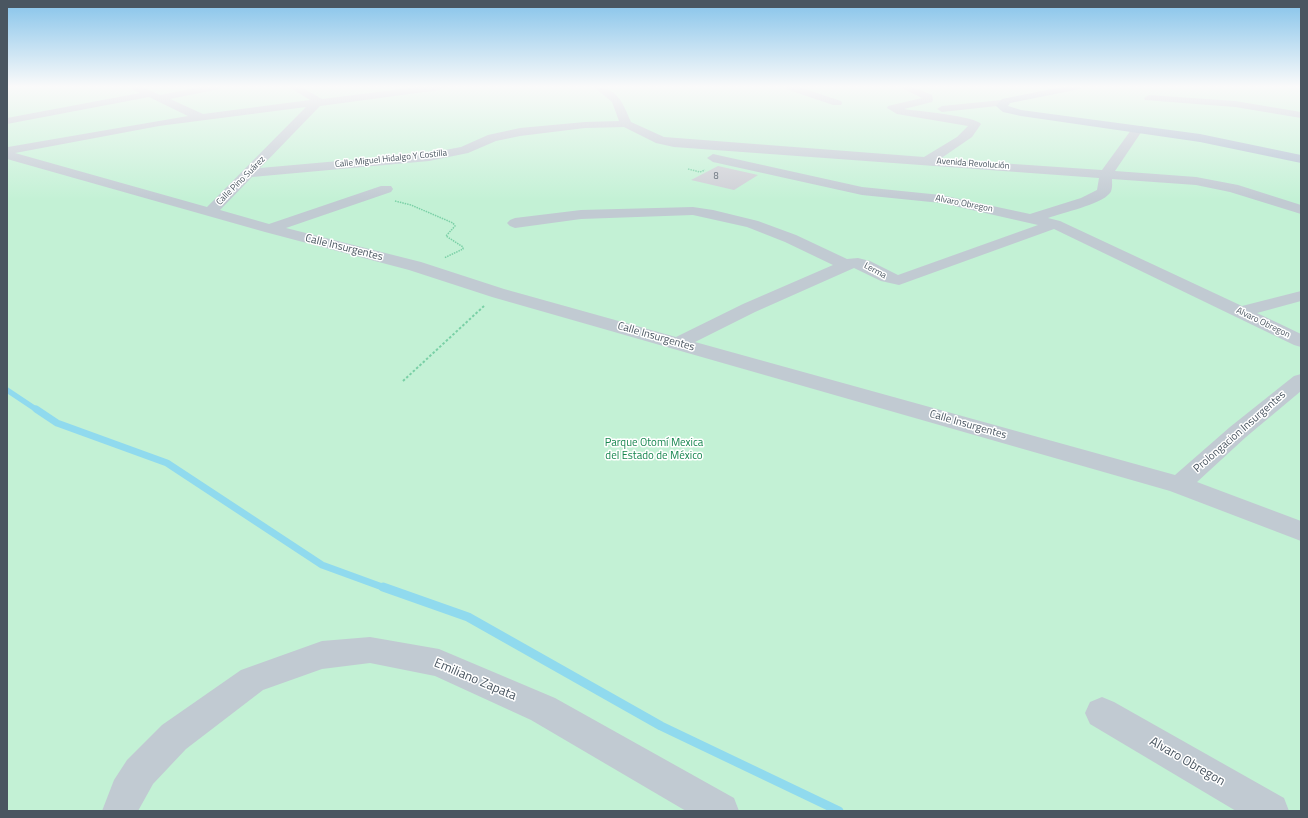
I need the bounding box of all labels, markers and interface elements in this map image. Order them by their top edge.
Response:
street label: Calle Miguel Hidalgo Y Costilla [334,148,448,170]
street label: Calle Pino Suárez [214,154,268,208]
street label: Avenida Revolución [936,156,1010,172]
house number: 8 [713,172,719,182]
street label: Alvaro Obregon [934,193,994,215]
street label: Calle Insurgentes [304,232,384,264]
street label: Lerma [862,261,888,281]
street label: Alvaro Obregon [1234,305,1292,341]
street label: Calle Insurgentes [616,320,696,354]
street label: Prolongacion Insurgentes [1191,388,1289,476]
street label: Calle Insurgentes [928,408,1008,442]
park label: Parque Otomí Mexica del Estado de México [605,436,703,462]
street label: Emiliano Zapata [431,656,519,704]
street label: Alvaro Obregon [1147,734,1227,790]

